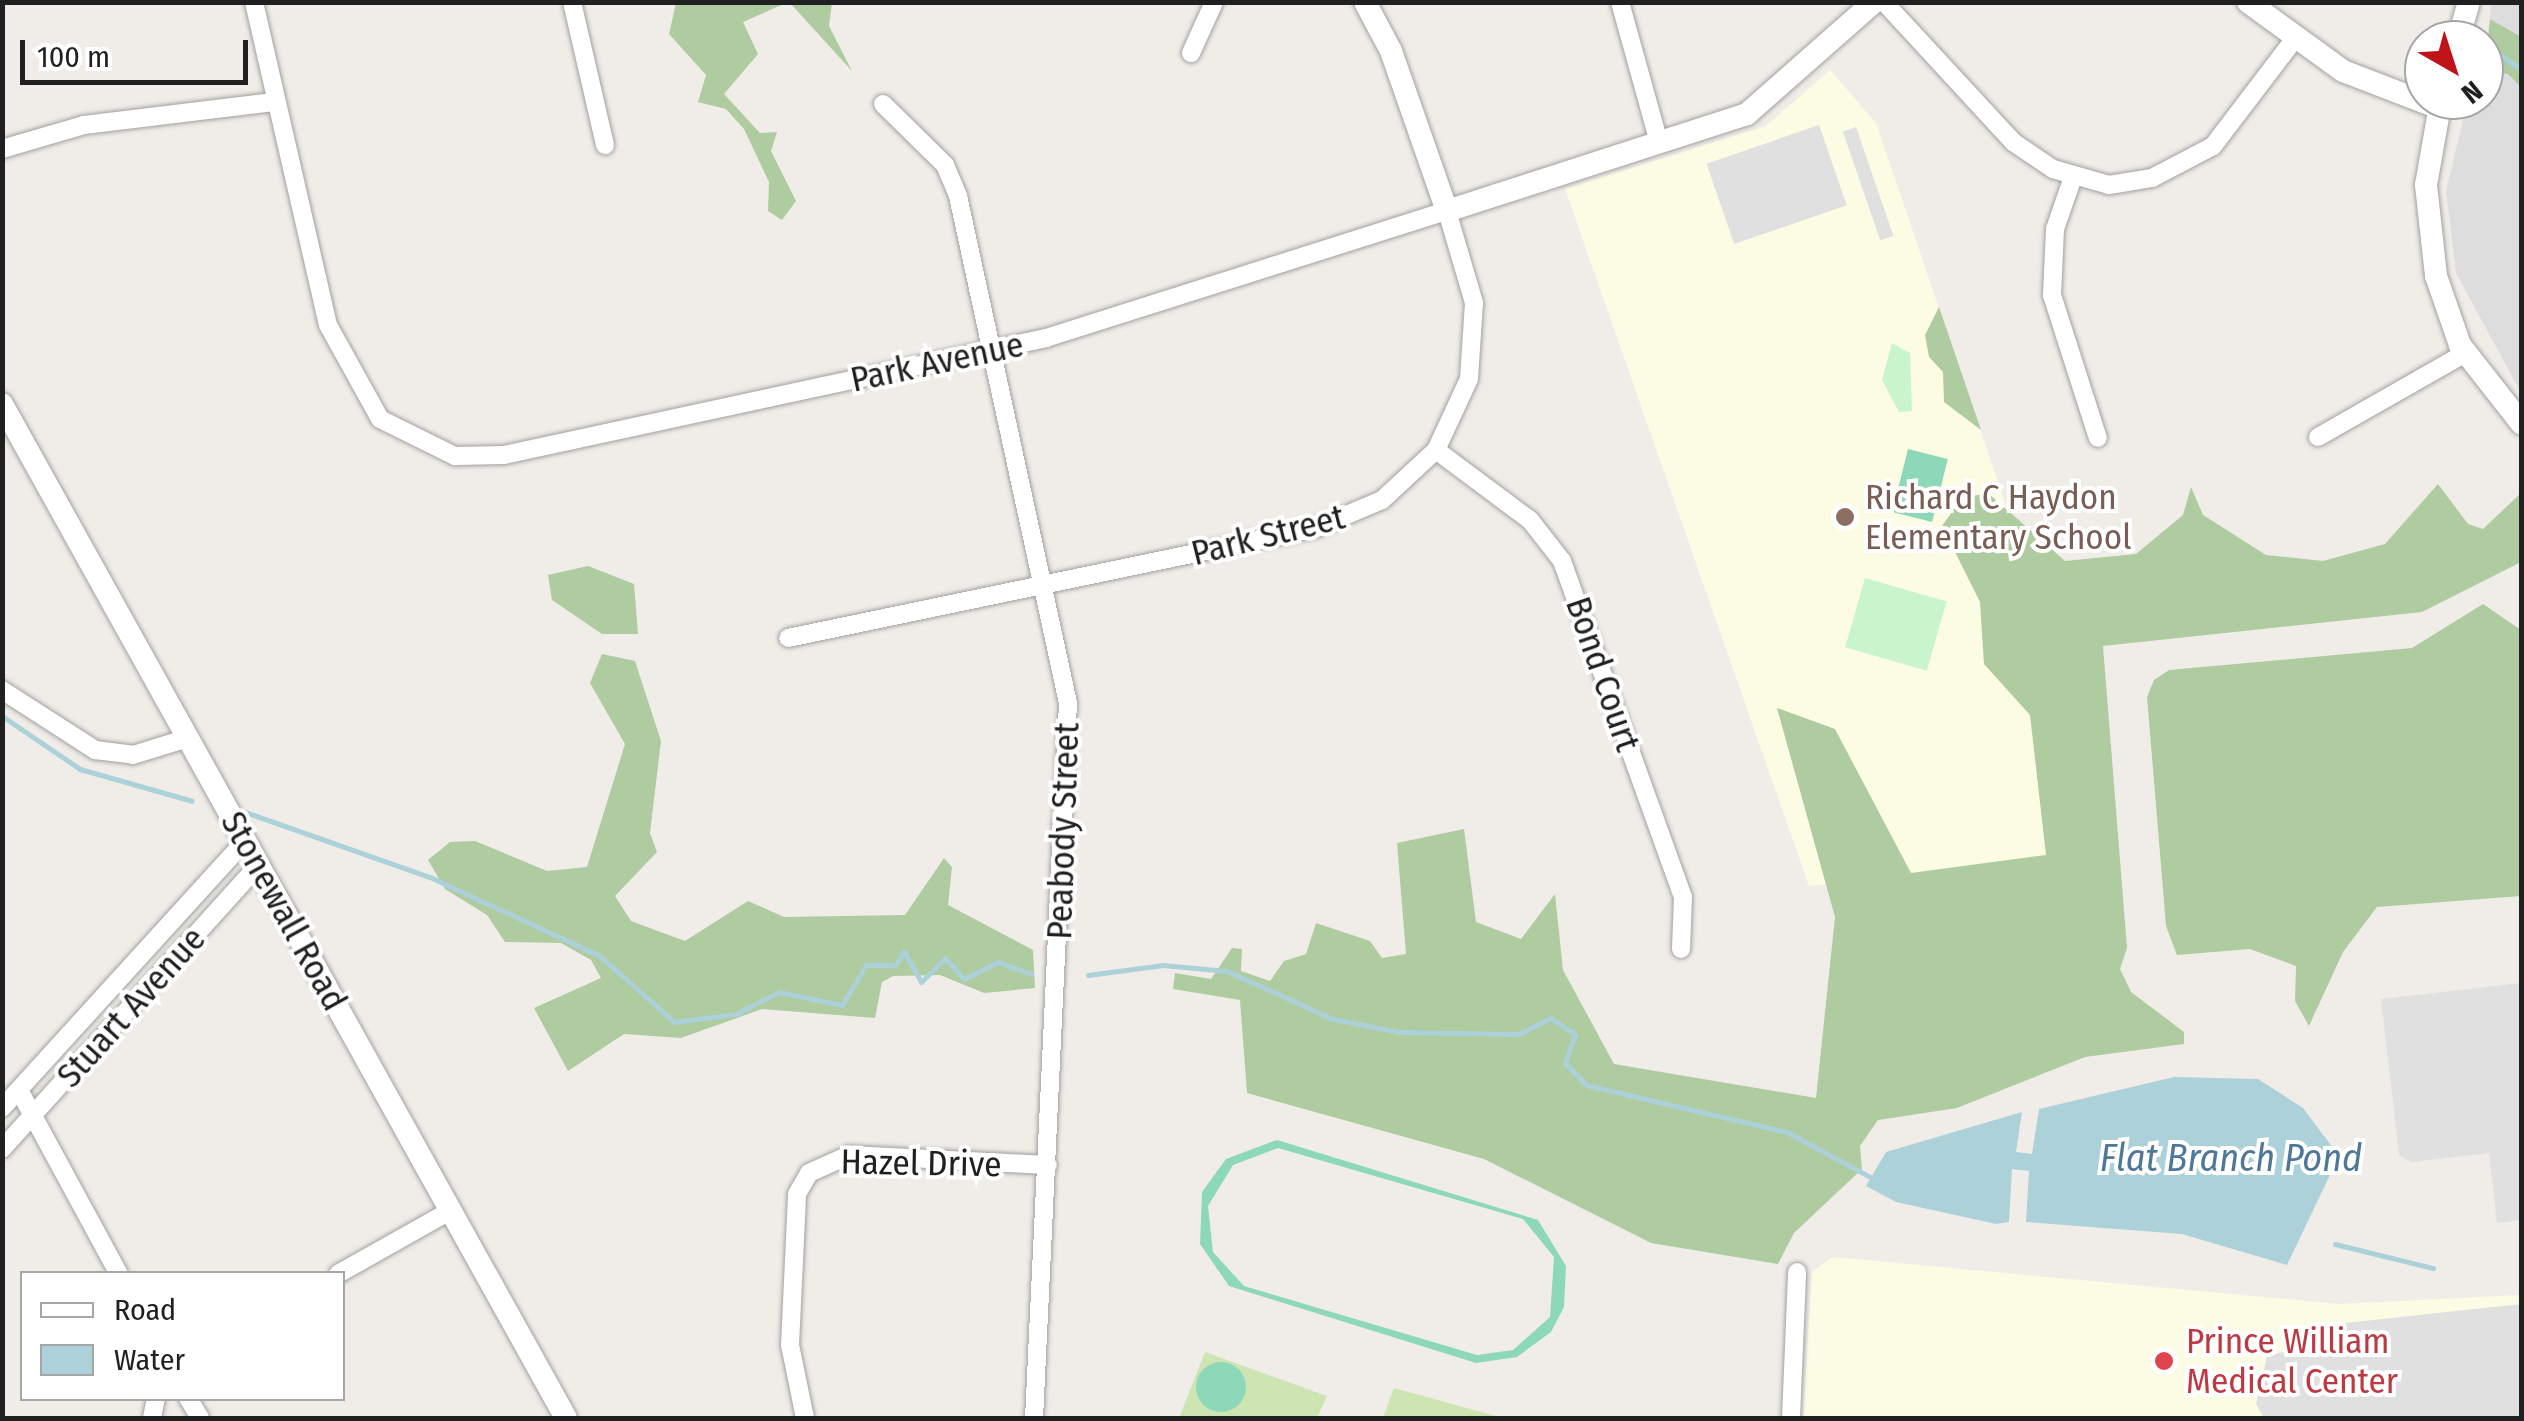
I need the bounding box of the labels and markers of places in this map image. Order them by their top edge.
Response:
place label: Richard C Haydon Elementary School [1865,476,2131,558]
marker: Richard C Haydon Elementary School [1834,506,1856,528]
place label: Prince William Medical Center [2186,1320,2398,1402]
marker: Prince William Medical Center [2151,1348,2177,1374]

